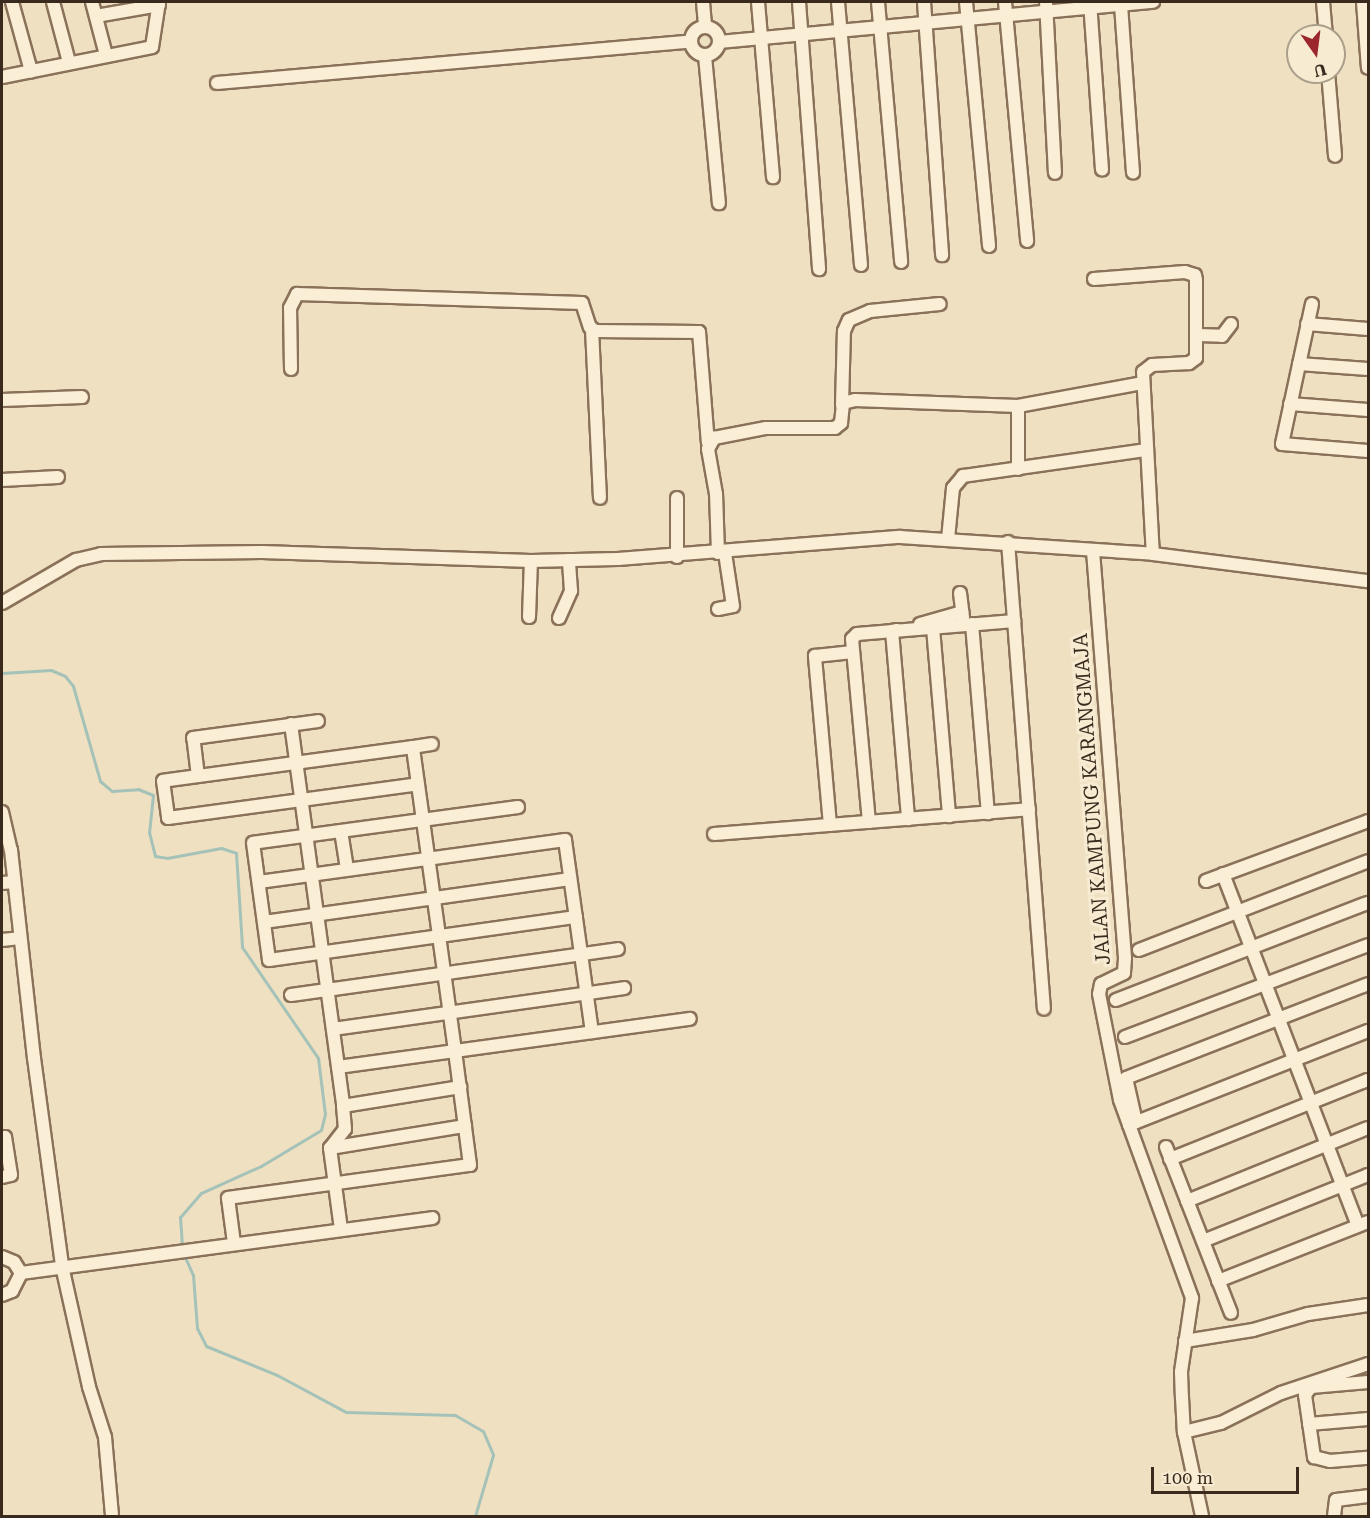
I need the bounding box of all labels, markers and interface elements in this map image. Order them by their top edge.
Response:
north arrow [1286,24,1346,84]
text: U [1312,59,1328,81]
street label: JALAN KAMPUNG KARANGMAJA [1068,632,1116,966]
scale bar [1154,1455,1302,1493]
text: 100 m [1162,1467,1213,1488]

